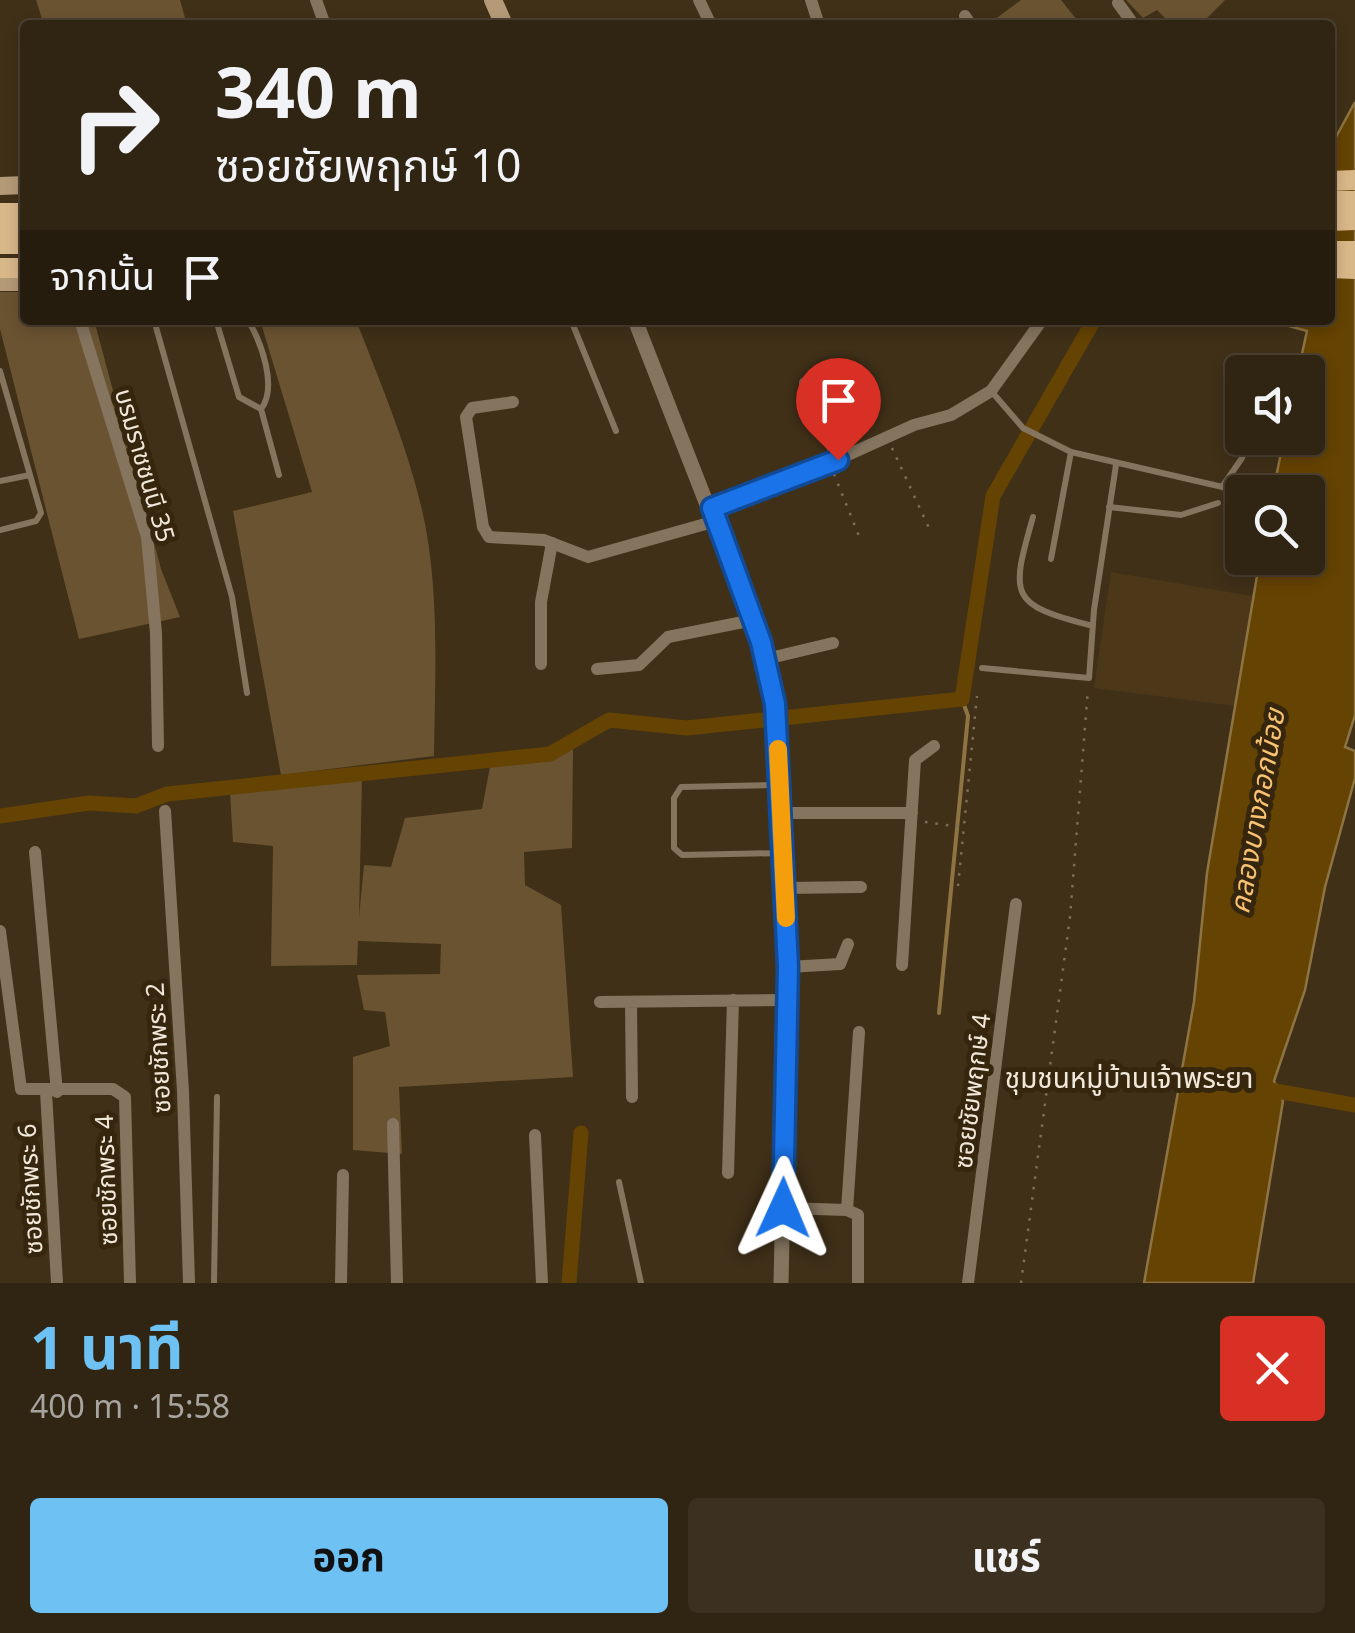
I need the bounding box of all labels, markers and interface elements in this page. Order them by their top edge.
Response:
text: 340 m [215,43,422,139]
icon: right [50,60,180,190]
text: ซอยชัยพฤกษ์ 10 [215,134,521,195]
text: จากนั้น [50,249,155,301]
icon: arrive [175,250,230,305]
map controls [1225,355,1325,575]
button: sound [1225,355,1325,455]
pin [796,358,881,461]
icon: arrive [811,373,866,428]
street label: บรมราชชนนี 35 [108,384,184,546]
button: search [1225,475,1325,575]
water label: คลองบางกอกน้อย [1219,703,1293,916]
street label: ซอยชักพระ 2 [137,982,177,1114]
street label: ซอยชัยพฤกษ์ 4 [945,1012,997,1170]
district label: ชุมชนหมู่บ้านเจ้าพระยา [1005,1058,1253,1096]
street label: ซอยชักพระ 4 [86,1114,124,1246]
street label: ซอยชักพระ 6 [9,1123,49,1255]
position arrow [731,1156,835,1260]
text: 1 นาที [30,1305,183,1387]
button: close [1220,1316,1325,1421]
text: 400 m · 15:58 [30,1384,230,1427]
button: ออก [30,1498,668,1613]
button: แชร์ [688,1498,1325,1613]

